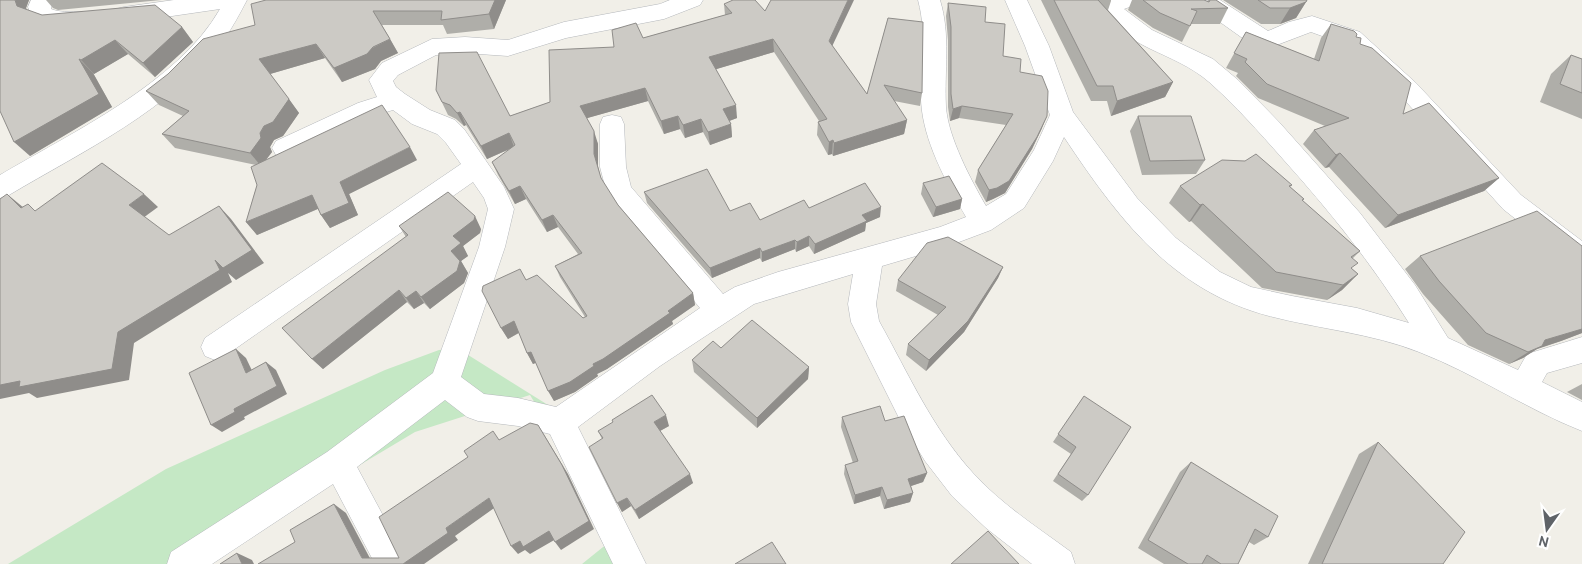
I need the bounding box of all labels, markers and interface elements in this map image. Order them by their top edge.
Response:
north arrow [1522,504,1572,554]
text: N [1537,532,1551,552]

